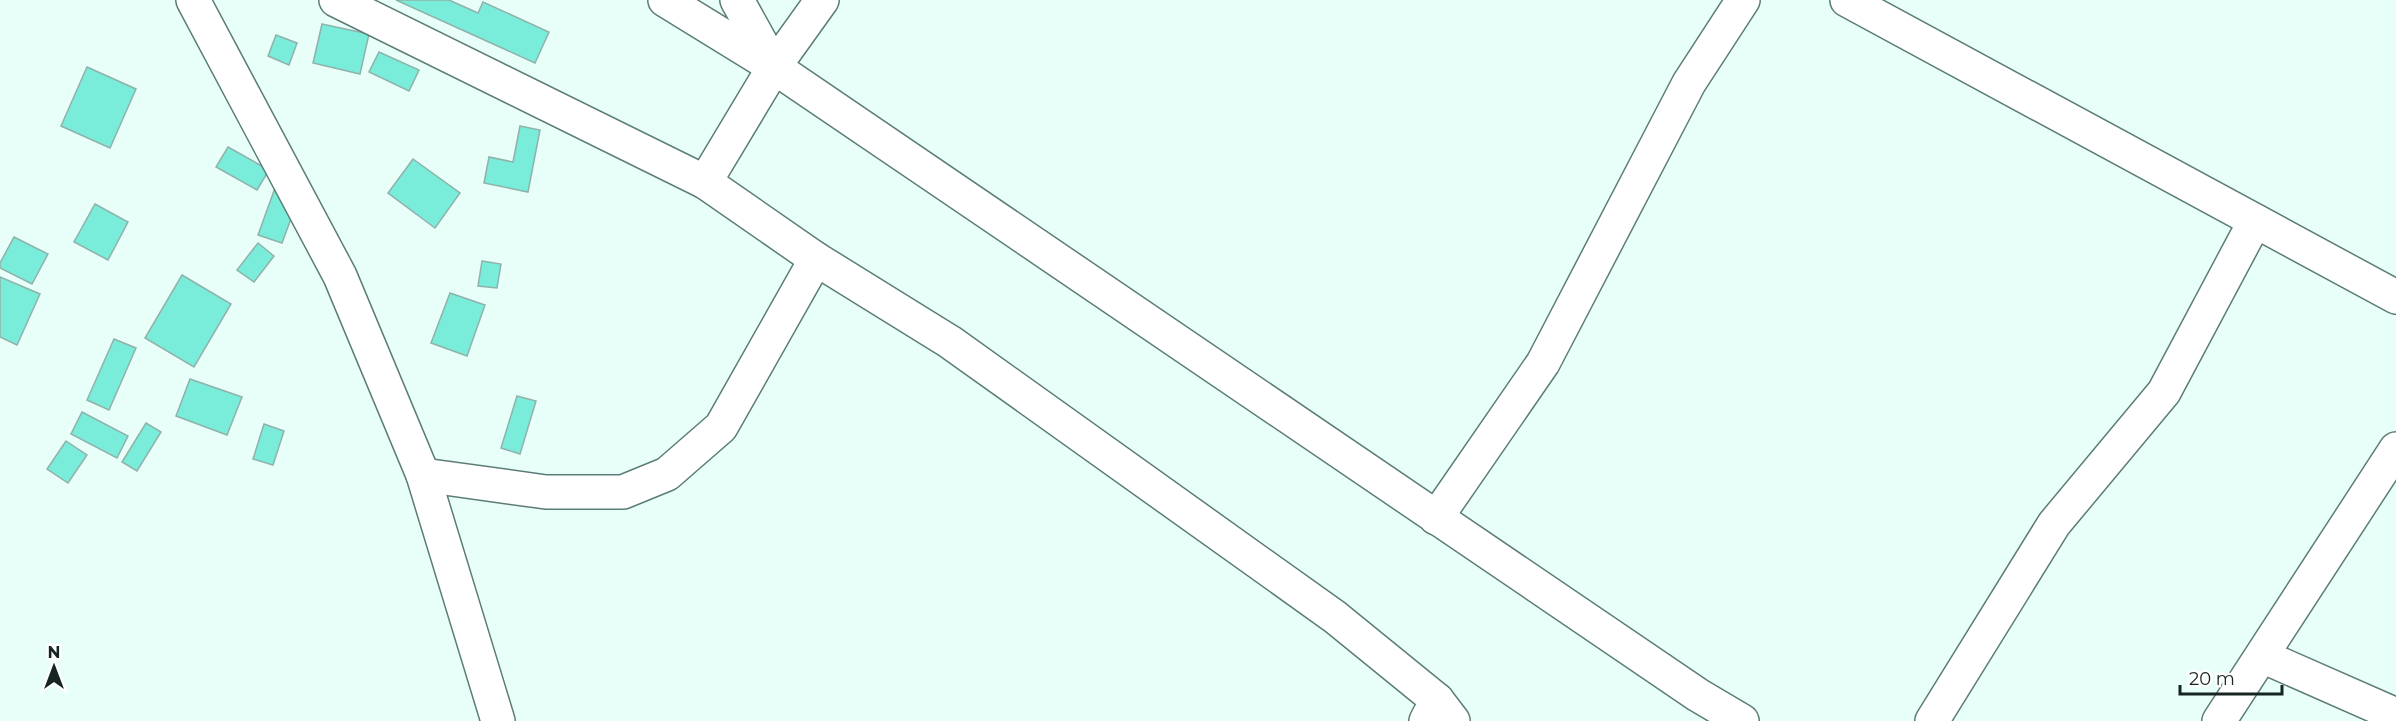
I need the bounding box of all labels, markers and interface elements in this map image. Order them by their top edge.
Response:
north arrow [24,637,84,697]
text: N [48,643,60,662]
scale bar [2180,658,2282,696]
text: 20 m [2189,668,2235,690]

